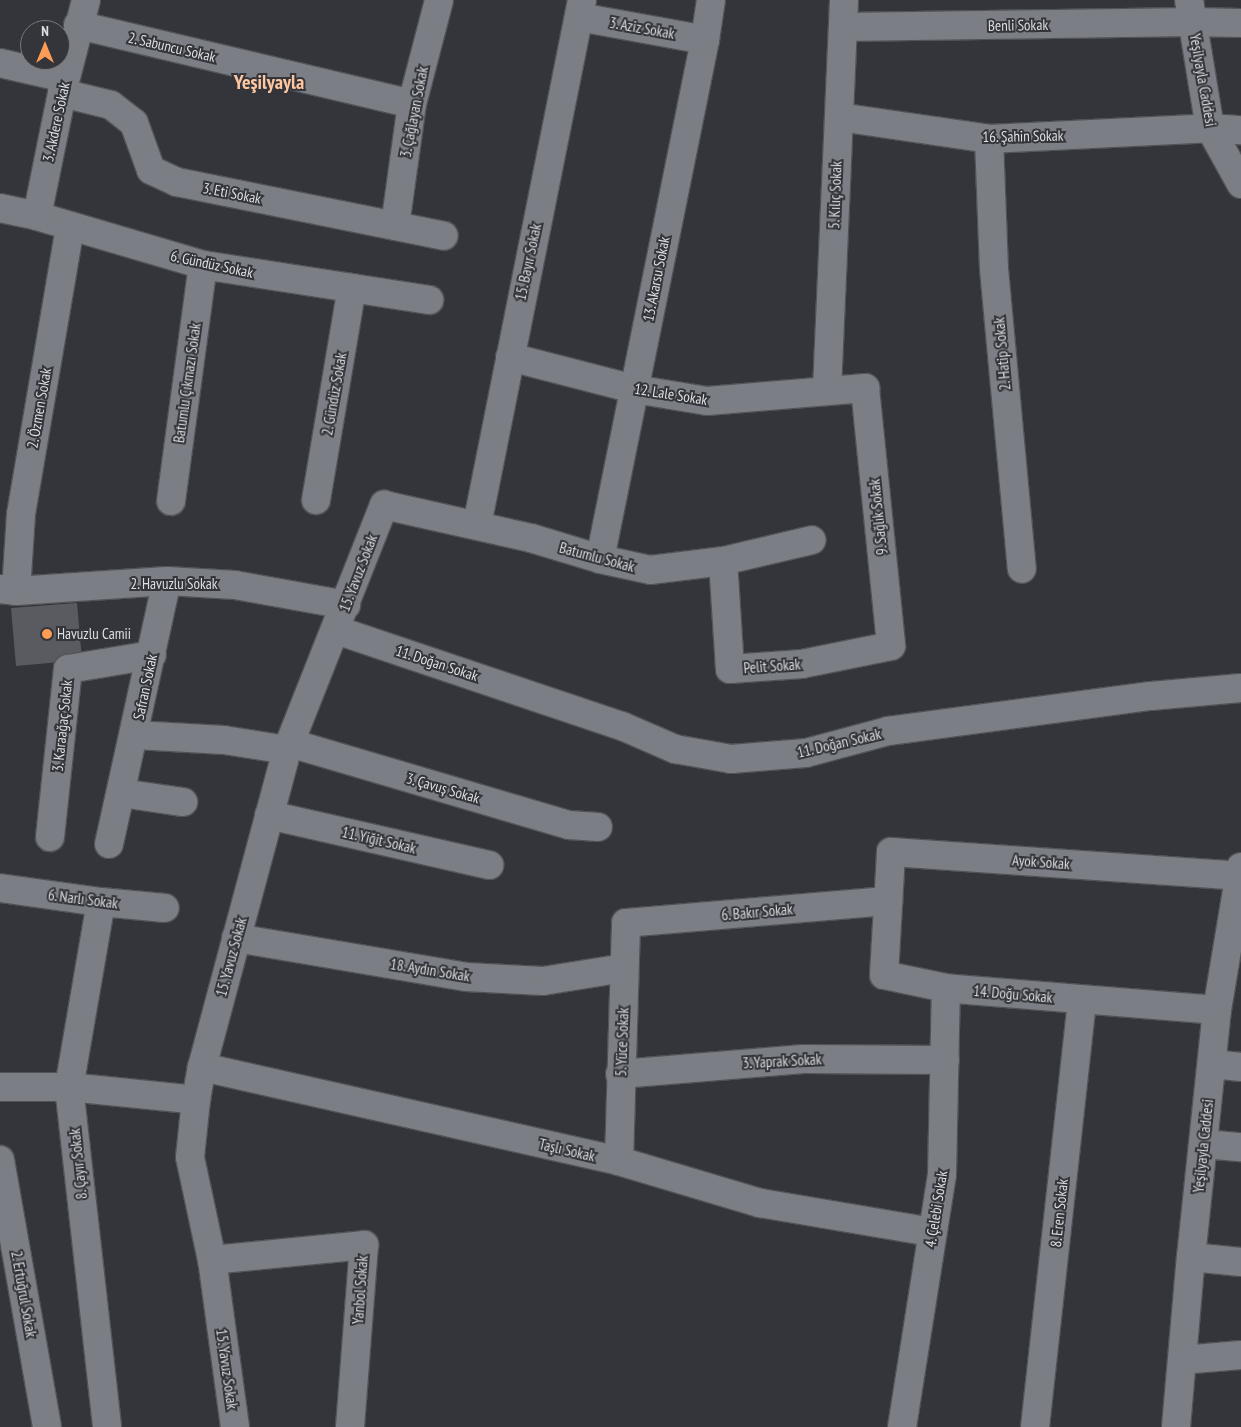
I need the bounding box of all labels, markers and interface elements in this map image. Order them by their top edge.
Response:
street label: 3. Aziz Sokak [607,13,677,43]
street label: Benli Sokak [988,15,1048,35]
north arrow [20,20,70,70]
text: N [41,22,49,40]
street label: 2. Sabuncu Sokak [126,28,218,66]
street label: Yeşilyayla Caddesi [1186,32,1220,128]
street label: 3. Çağlayan Sokak [396,65,432,159]
district label: Yeşilyayla [234,70,304,94]
street label: 3. Akdere Sokak [39,80,73,164]
street label: 16. Şahin Sokak [982,126,1064,146]
street label: 5. Kılıç Sokak [825,160,845,230]
street label: 3. Eti Sokak [201,178,263,208]
street label: 15. Bayır Sokak [511,221,545,303]
street label: 13. Akarsu Sokak [639,234,673,324]
street label: 6. Gündüz Sokak [168,246,256,282]
street label: 2. Hatip Sokak [990,316,1014,392]
street label: Batumlu Çıkmazı Sokak [170,322,204,444]
street label: 2. Gündüz Sokak [318,350,350,438]
street label: 2. Özmen Sokak [23,366,55,450]
street label: 12. Lale Sokak [633,379,709,409]
street label: 9. Sağlık Sokak [865,477,891,557]
street label: 15. Yavuz Sokak [335,531,381,615]
street label: Batumlu Sokak [557,538,637,576]
street label: 2. Havuzlu Sokak [130,575,218,593]
place label: Havuzlu Camii [57,625,131,643]
marker: Havuzlu Camii [41,628,53,640]
street label: 11. Doğan Sokak [393,641,481,685]
street label: Safran Sokak [129,653,161,721]
street label: Pelit Sokak [743,655,801,677]
street label: 3. Karaağaç Sokak [48,679,76,773]
street label: 11. Doğan Sokak [795,725,883,761]
street label: 3. Çavuş Sokak [404,769,482,807]
street label: 11. Yiğit Sokak [339,823,419,857]
street label: Ayok Sokak [1011,851,1071,873]
street label: 6. Narlı Sokak [47,886,119,912]
street label: 6. Bakır Sokak [720,900,794,924]
street label: 15. Yavuz Sokak [212,915,250,999]
street label: 18. Aydın Sokak [388,955,472,985]
street label: 14. Doğu Sokak [972,982,1054,1006]
street label: 5. Yüce Sokak [612,1007,632,1077]
street label: 3. Yaprak Sokak [741,1050,823,1072]
street label: Yeşilyayla Caddesi [1189,1098,1217,1194]
street label: 8. Çayır Sokak [65,1127,91,1201]
street label: Taşlı Sokak [537,1135,597,1165]
street label: 4. Çelebi Sokak [921,1169,951,1249]
street label: 8. Eren Sokak [1046,1177,1072,1249]
street label: 2. Ertuğrul Sokak [7,1249,41,1339]
street label: Yanbol Sokak [349,1255,371,1325]
street label: 15. Yavuz Sokak [212,1327,242,1411]

